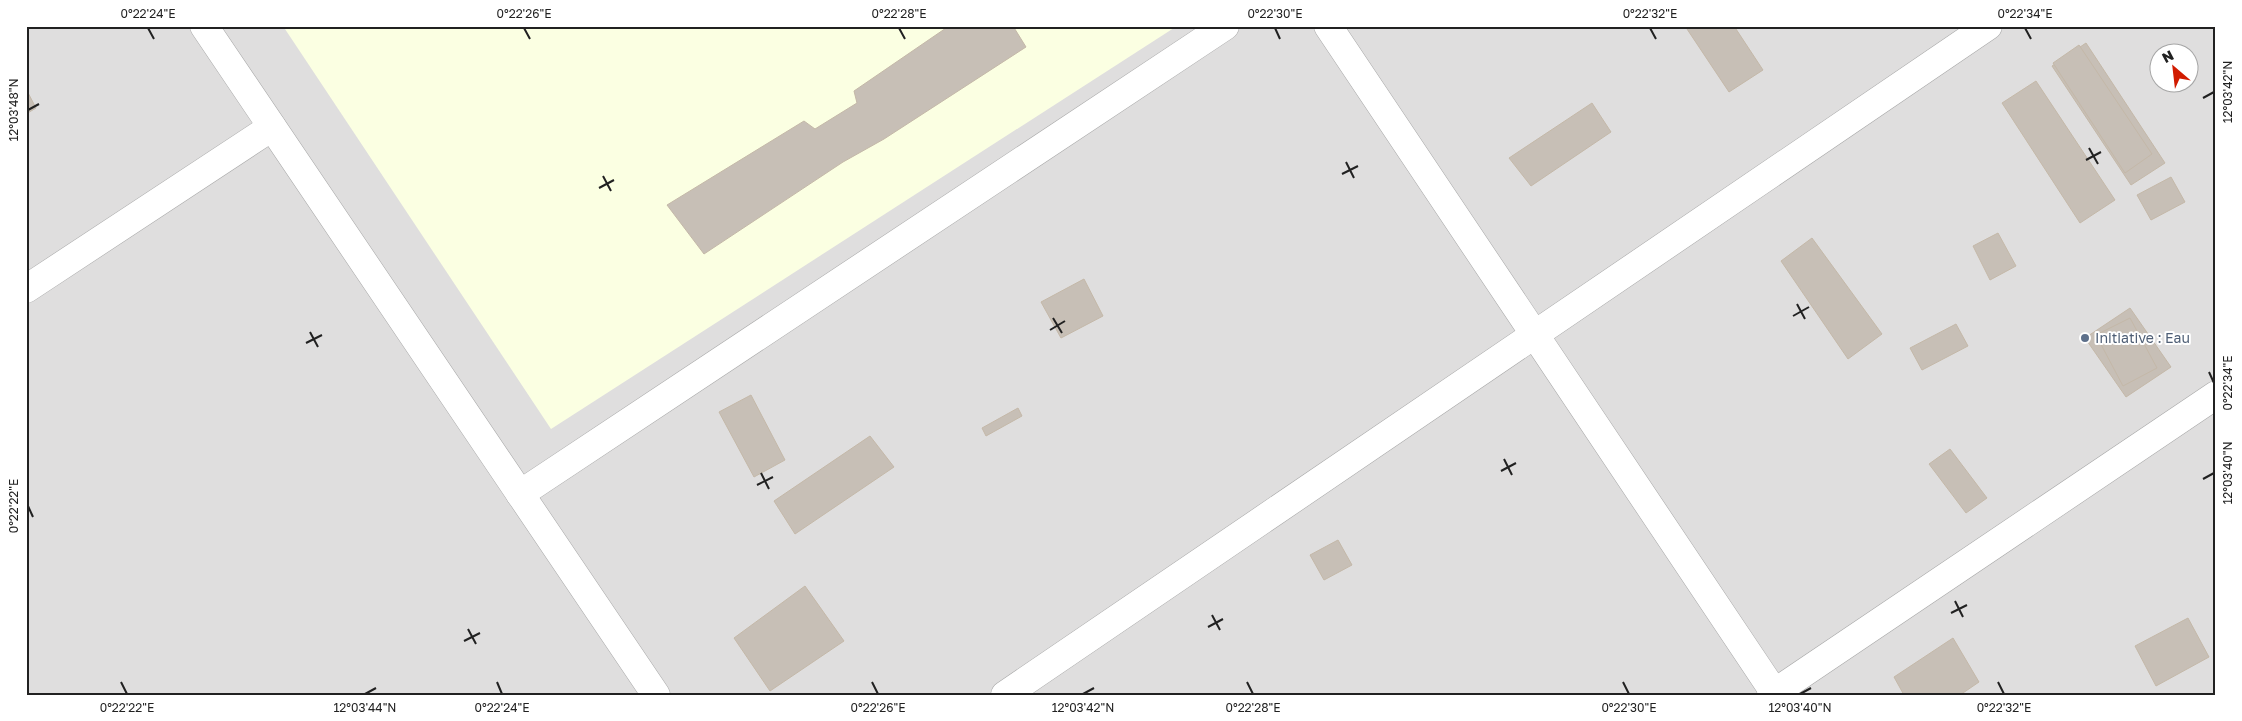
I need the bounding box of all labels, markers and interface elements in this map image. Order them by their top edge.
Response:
text: 0°22'24"E [121,6,175,21]
text: 0°22'26"E [497,6,551,21]
text: 0°22'28"E [872,6,926,21]
text: 0°22'30"E [1247,6,1303,21]
text: 0°22'32"E [1623,6,1677,21]
text: 0°22'34"E [1997,6,2053,21]
north arrow [2150,42,2200,92]
text: N [2159,46,2176,66]
text: 12°03'42"N [2220,61,2235,123]
text: 12°03'48"N [6,78,21,142]
place label: Initiative : Eau [2095,329,2190,346]
marker: Initiative : Eau [2079,332,2091,344]
text: 0°22'34"E [2220,355,2235,411]
text: 12°03'40"N [2220,441,2235,505]
text: 0°22'22"E [6,479,21,533]
text: 0°22'22"E [100,700,154,715]
text: 12°03'44"N [333,700,397,715]
text: 0°22'24"E [475,700,529,715]
text: 0°22'26"E [851,700,905,715]
text: 12°03'42"N [1052,700,1114,715]
text: 0°22'28"E [1226,700,1280,715]
text: 0°22'30"E [1601,700,1657,715]
text: 12°03'40"N [1768,700,1832,715]
text: 0°22'32"E [1977,700,2031,715]

